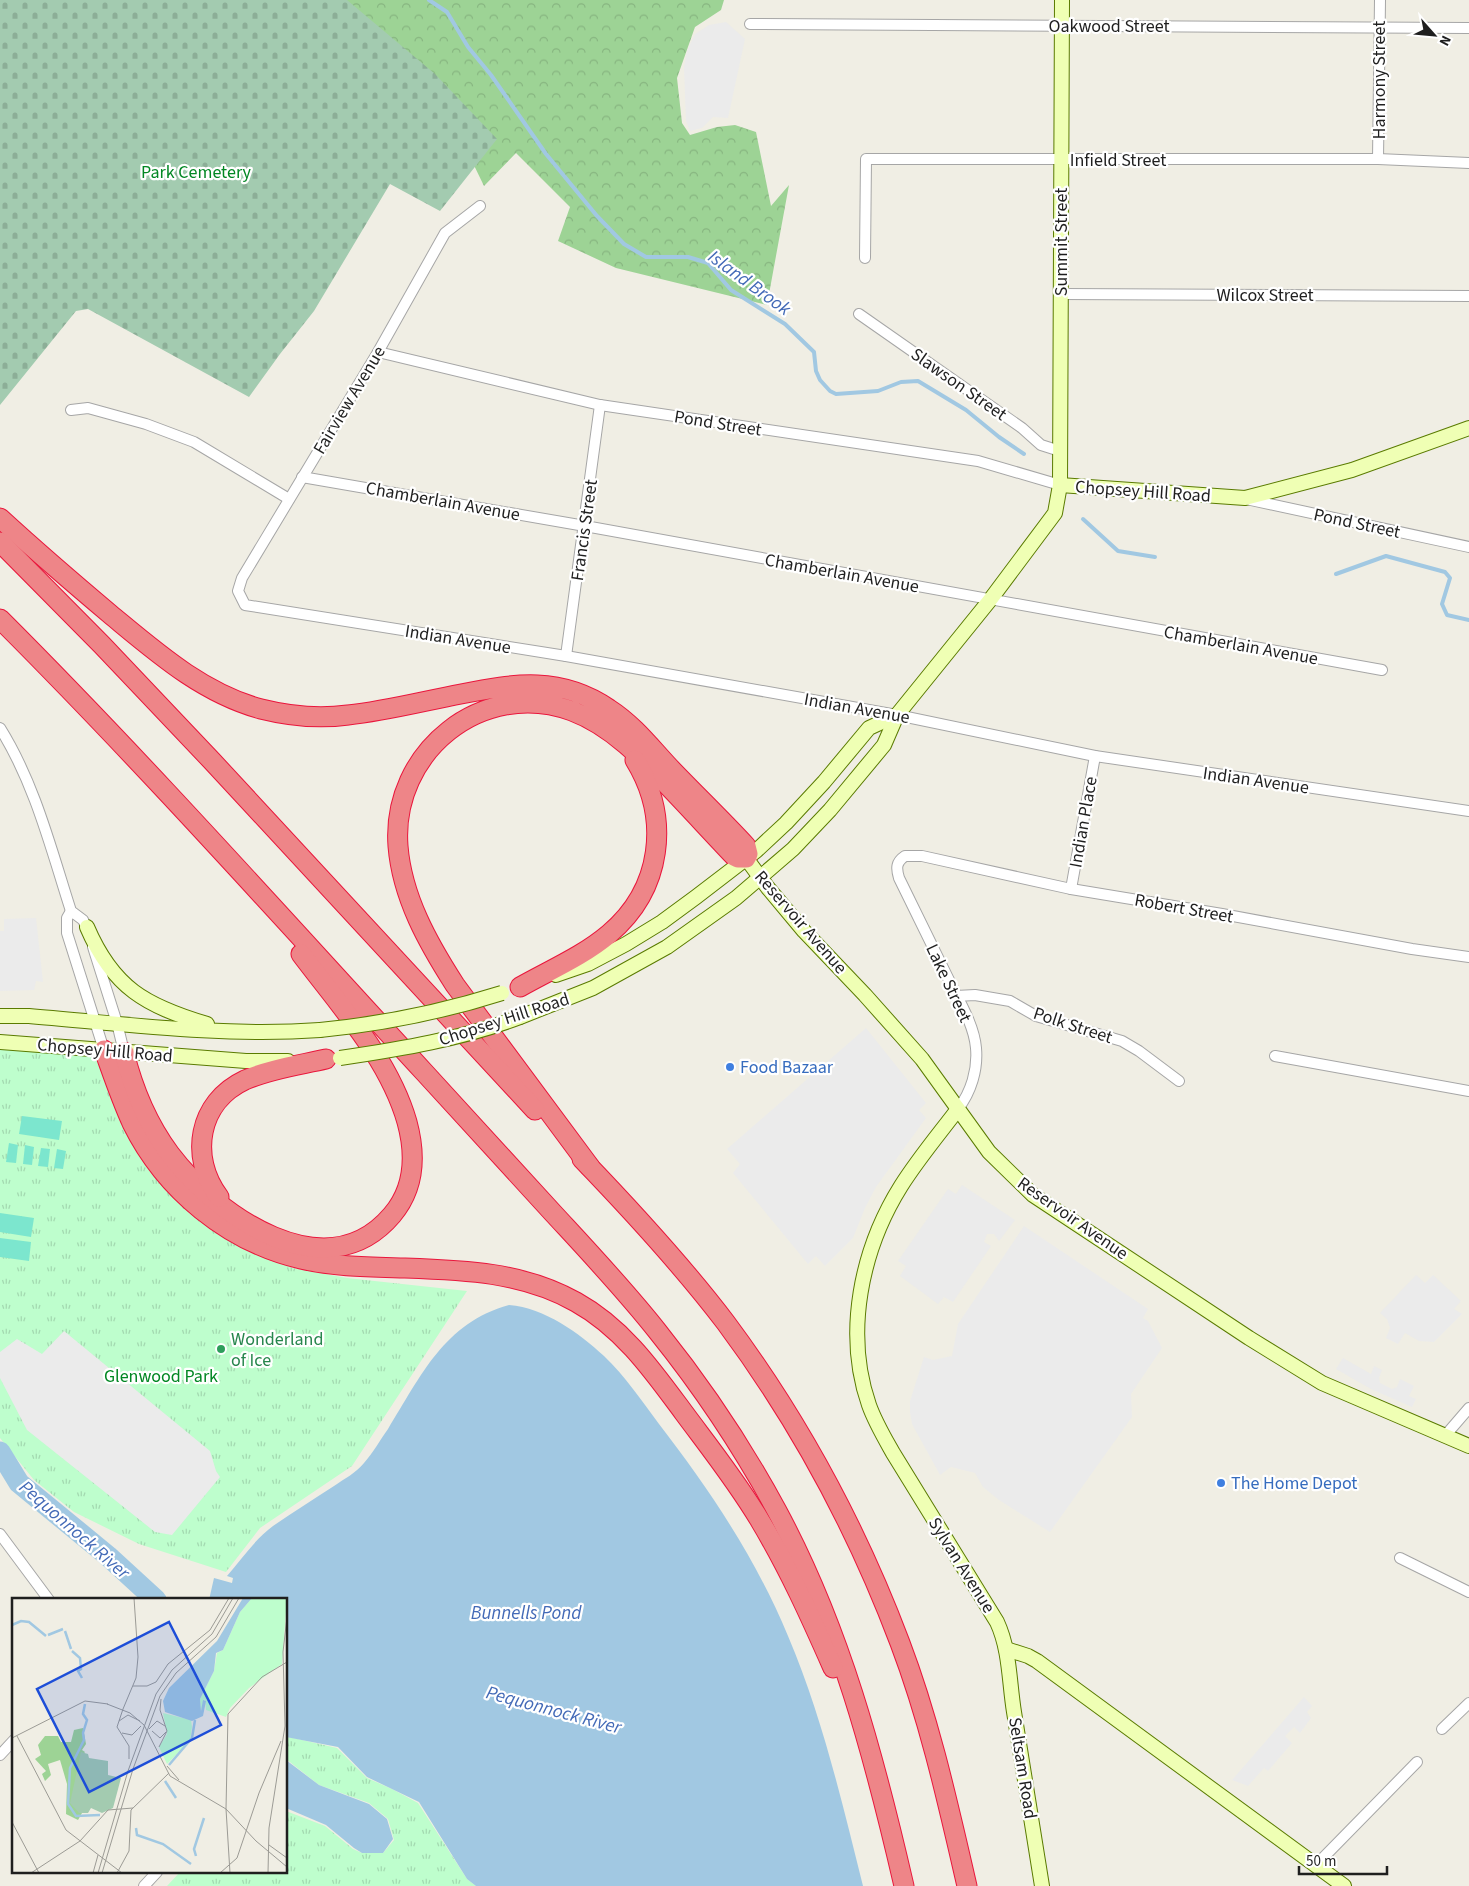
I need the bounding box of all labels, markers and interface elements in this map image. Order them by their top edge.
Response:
north arrow [1409,10,1459,60]
street label: Oakwood Street [1048,14,1170,39]
street label: Harmony Street [1367,21,1392,139]
text: N [1434,32,1456,49]
street label: Infield Street [1070,148,1166,173]
park label: Park Cemetery [141,160,252,185]
street label: Summit Street [1049,188,1074,296]
water label: Island Brook [702,244,797,323]
street label: Wilcox Street [1216,283,1314,308]
street label: Fairview Avenue [307,341,392,459]
street label: Slawson Street [906,342,1012,427]
street label: Pond Street [672,404,763,443]
street label: Chopsey Hill Road [1074,474,1212,509]
street label: Chamberlain Avenue [364,476,522,527]
street label: Francis Street [565,478,604,582]
street label: Pond Street [1311,502,1403,545]
street label: Chamberlain Avenue [763,548,921,599]
street label: Indian Avenue [403,619,513,660]
street label: Chamberlain Avenue [1162,620,1320,671]
street label: Indian Avenue [802,687,912,730]
street label: Indian Avenue [1201,761,1311,800]
street label: Indian Place [1063,774,1104,870]
street label: Reservoir Avenue [749,865,853,980]
street label: Robert Street [1133,888,1235,929]
street label: Lake Street [919,940,978,1027]
street label: Chopsey Hill Road [436,987,573,1052]
street label: Polk Street [1030,1001,1116,1050]
street label: Chopsey Hill Road [36,1032,174,1069]
place label: Food Bazaar [740,1055,834,1080]
marker: Food Bazaar [724,1061,736,1073]
street label: Reservoir Avenue [1012,1171,1133,1266]
place label: Wonderland of Ice [231,1327,323,1373]
marker: Wonderland of Ice [215,1343,227,1355]
park label: Glenwood Park [104,1364,218,1389]
place label: The Home Depot [1231,1471,1357,1496]
water label: Pequonnock River [13,1474,136,1587]
marker: The Home Depot [1215,1477,1227,1489]
street label: Sylvan Avenue [922,1513,1001,1618]
inset map [12,1598,288,1874]
water label: Bunnells Pond [471,1600,582,1627]
water label: Pequonnock River [483,1679,626,1742]
street label: Seltsam Road [1002,1715,1043,1821]
scale bar [1299,1844,1386,1876]
text: 50 m [1306,1851,1336,1872]

